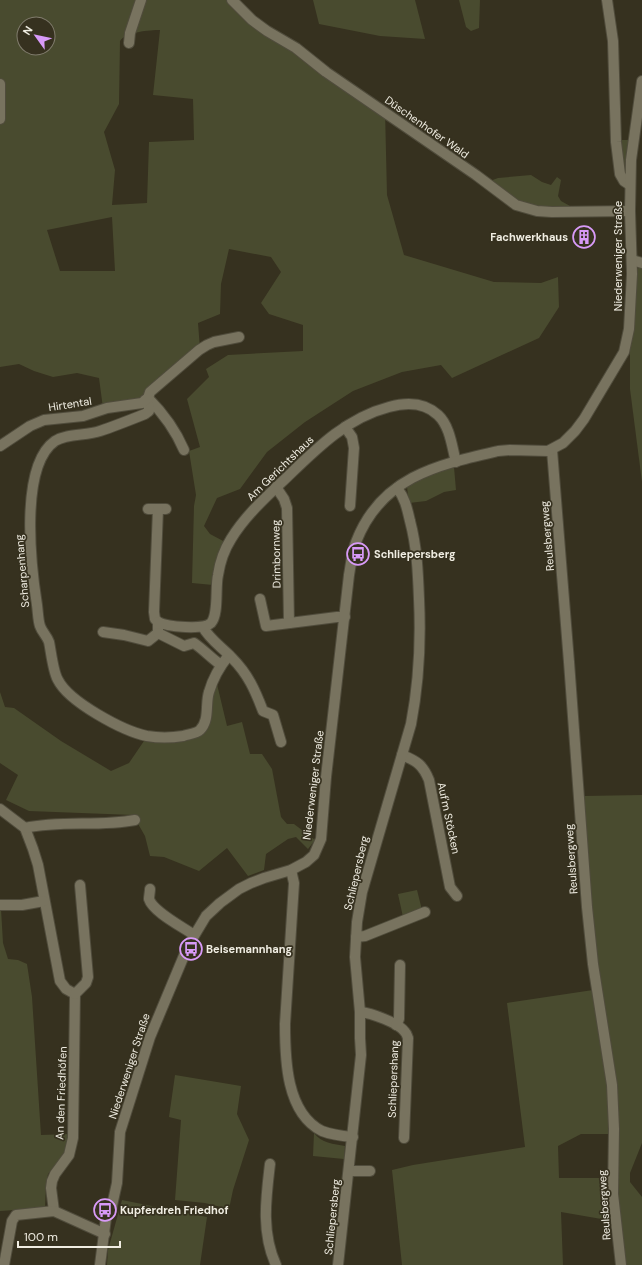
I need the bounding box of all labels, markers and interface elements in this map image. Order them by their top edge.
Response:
north arrow [16,16,56,56]
text: N [20,23,36,38]
street label: Düschenhofer Wald [382,93,472,161]
street label: Niederweniger Straße [611,201,625,311]
building icon: Fachwerkhaus [571,224,597,250]
place label: Fachwerkhaus [490,230,568,244]
street label: Hirtental [47,394,93,414]
street label: Am Gerichtshaus [244,432,316,504]
street label: Reulsbergweg [537,500,557,572]
street label: Drimbornweg [268,520,284,588]
street label: Scharpenhang [12,534,32,608]
bus stop icon: Schliepersberg [345,541,371,567]
place label: Schliepersberg [374,547,456,561]
street label: Niederweniger Straße [299,729,327,841]
street label: Auf'm Stöcken [435,781,463,855]
street label: Reulsbergweg [562,823,580,895]
street label: Schliepersberg [341,834,371,912]
bus stop icon: Beisemannhang [178,936,204,962]
place label: Beisemannhang [206,942,293,956]
street label: Niederweniger Straße [105,1011,153,1121]
street label: Schliepershang [385,1040,401,1118]
street label: An den Friedhöfen [52,1046,70,1140]
street label: Reulsbergweg [595,1169,613,1241]
street label: Schliepersberg [321,1178,343,1256]
bus stop icon: Kupferdreh Friedhof [92,1197,118,1223]
place label: Kupferdreh Friedhof [120,1203,229,1217]
scale bar [18,1223,120,1249]
text: 100 m [24,1229,58,1245]

